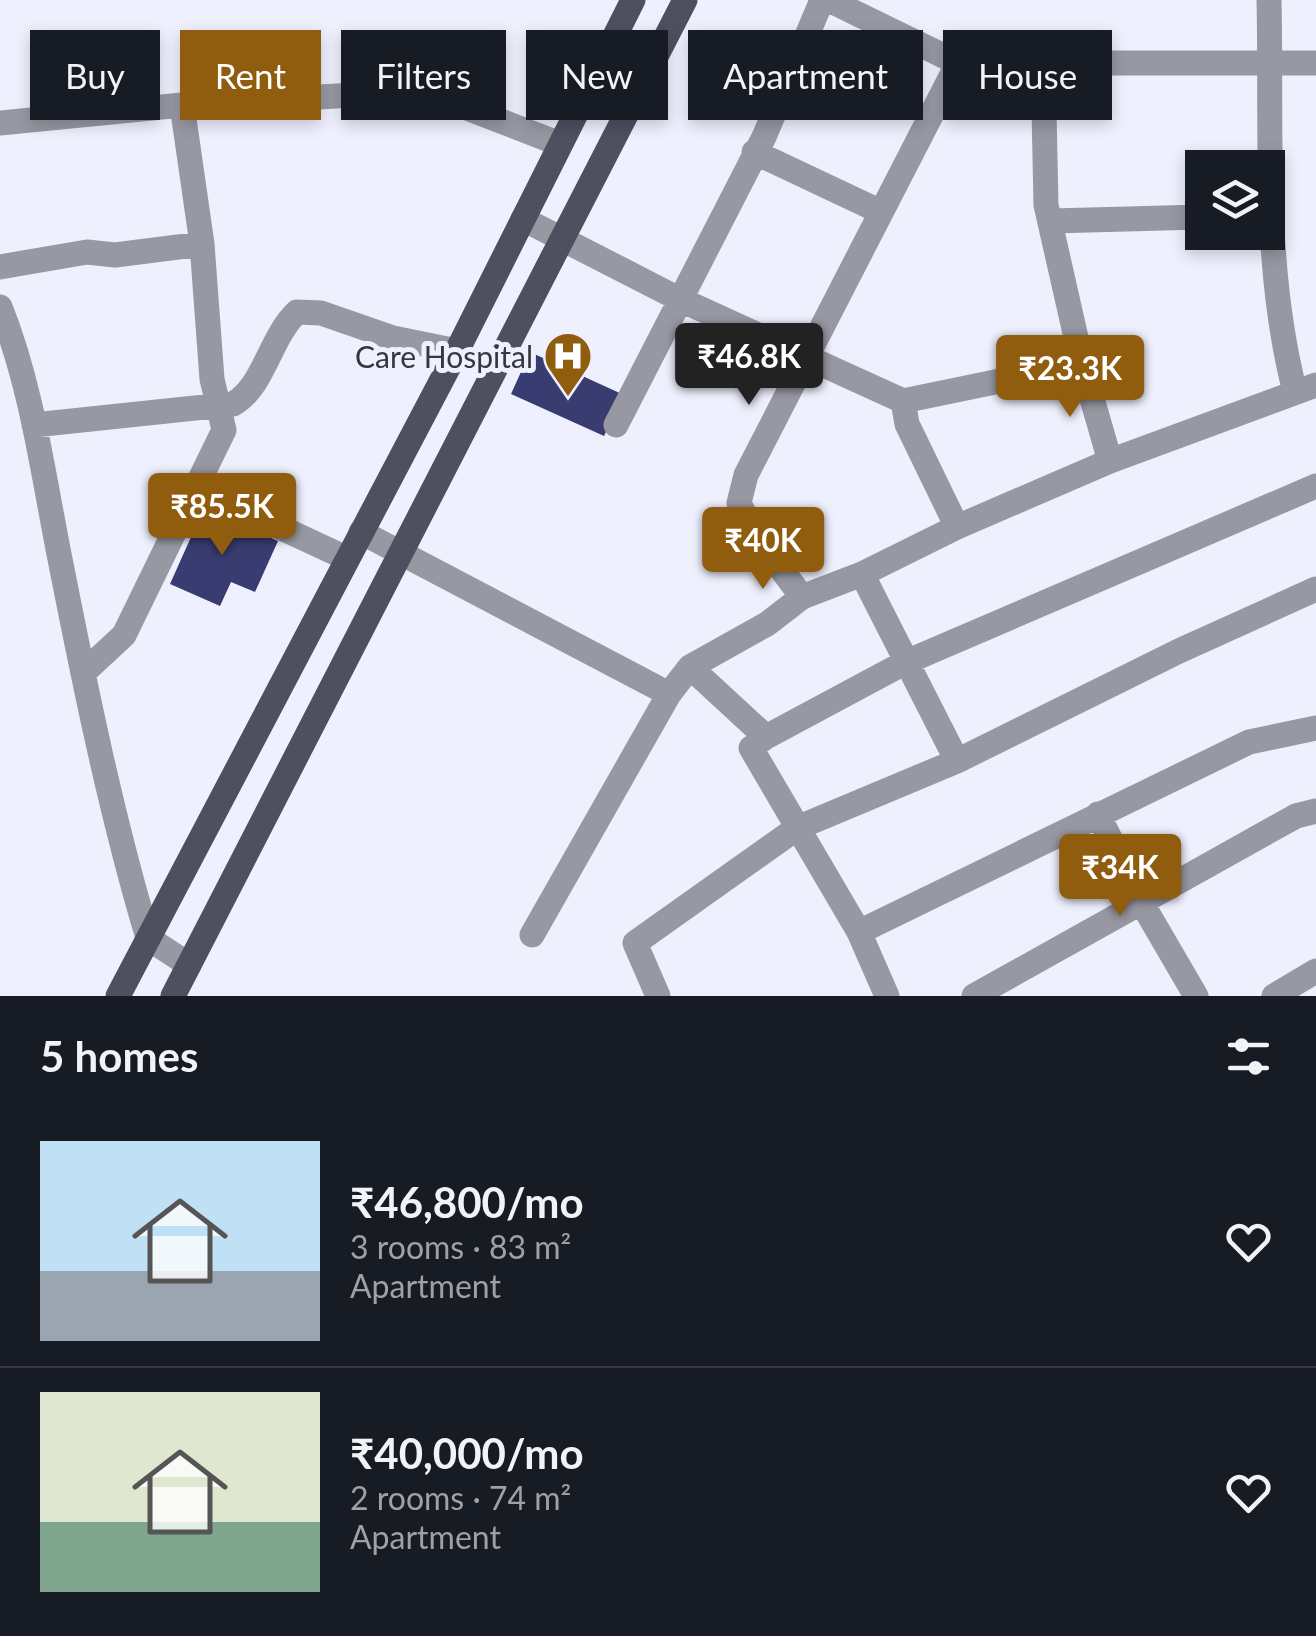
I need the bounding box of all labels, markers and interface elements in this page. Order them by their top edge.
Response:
chip: Buy [30,30,160,120]
chip: Rent [180,30,321,120]
chip: Filters [341,30,506,120]
chip: New [526,30,668,120]
chip: Apartment [688,30,923,120]
chip: House [943,30,1112,120]
map controls [1185,150,1285,250]
button: layers [1185,150,1285,250]
pin: ₹46.8K [668,323,830,408]
hospital icon: Care Hospital [542,330,594,398]
pin: ₹23.3K [989,335,1151,420]
text: ₹46.8K [697,336,801,375]
place label: Care Hospital [355,338,533,374]
text: ₹23.3K [1018,348,1122,387]
pin: ₹85.5K [141,473,303,558]
text: ₹85.5K [170,486,274,525]
pin: ₹40K [704,507,822,592]
text: ₹40K [724,520,802,559]
pin: ₹34K [1061,834,1179,919]
text: ₹34K [1081,847,1159,886]
icon: filters [1221,1029,1276,1084]
text: 5 homes [40,1031,198,1081]
text: ₹46,800/mo [350,1177,584,1227]
icon: home [120,1181,240,1301]
icon: heart [1221,1214,1276,1269]
text: 3 rooms · 83 m² [350,1227,571,1266]
text: Apartment [350,1266,501,1305]
text: ₹40,000/mo [350,1428,584,1478]
icon: home [120,1432,240,1552]
icon: heart [1221,1465,1276,1520]
text: 2 rooms · 74 m² [350,1478,571,1517]
text: Apartment [350,1517,501,1556]

